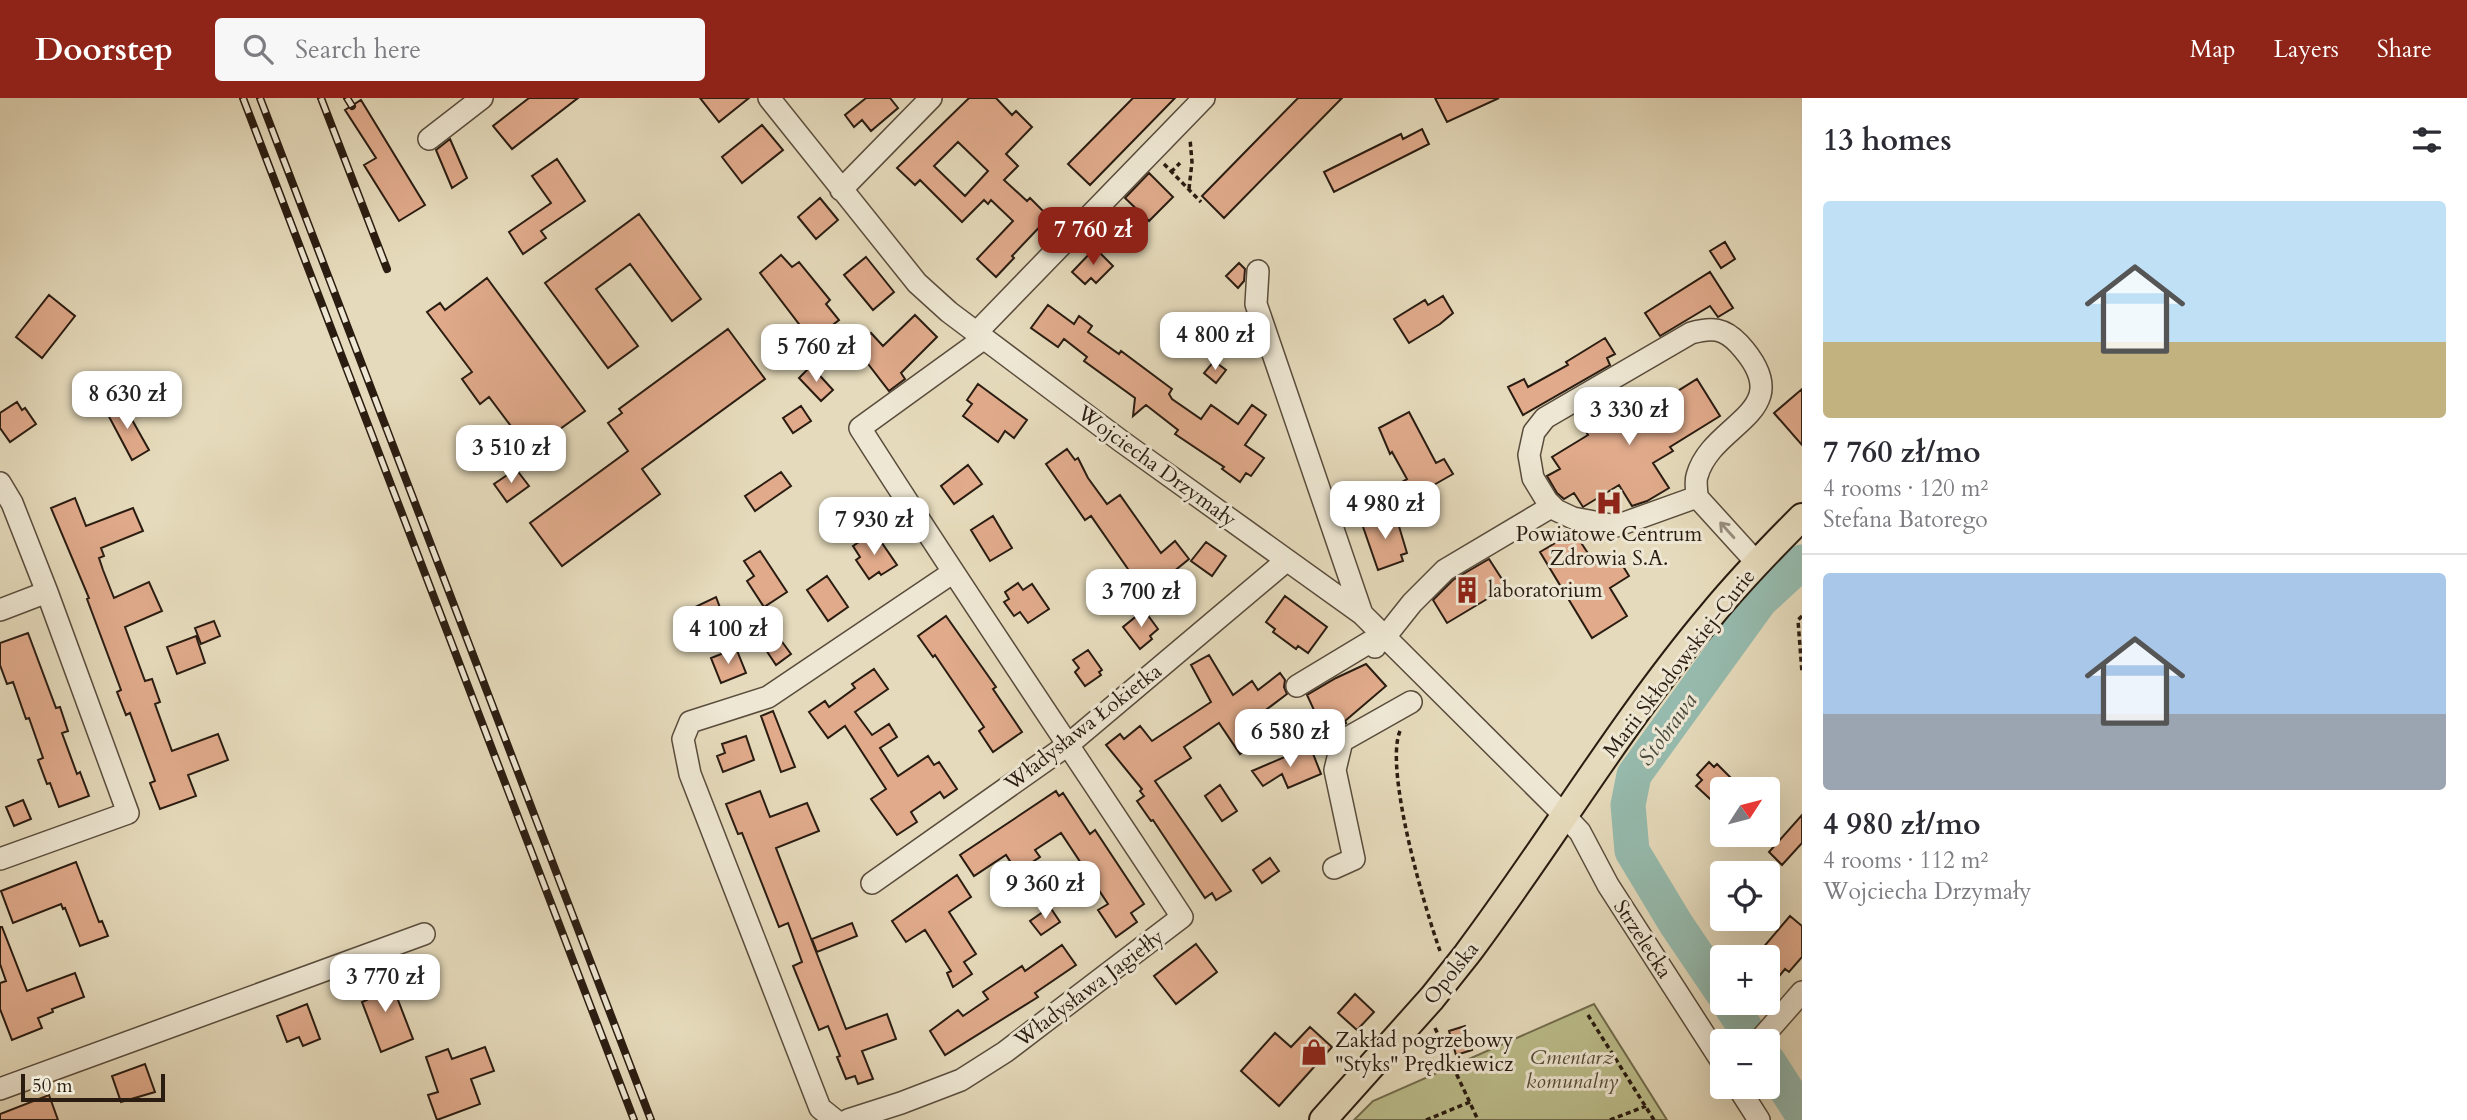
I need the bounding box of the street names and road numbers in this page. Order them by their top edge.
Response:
street label: Wojciecha Drzymały [1070,398,1242,534]
street label: Marii Skłodowskiej-Curie [1597,563,1762,764]
street label: Władysława Łokietka [998,657,1168,798]
street label: Strzelecka [1606,894,1679,984]
street label: Władysława Jagiełły [1008,923,1170,1055]
street label: Opolska [1417,936,1486,1011]

